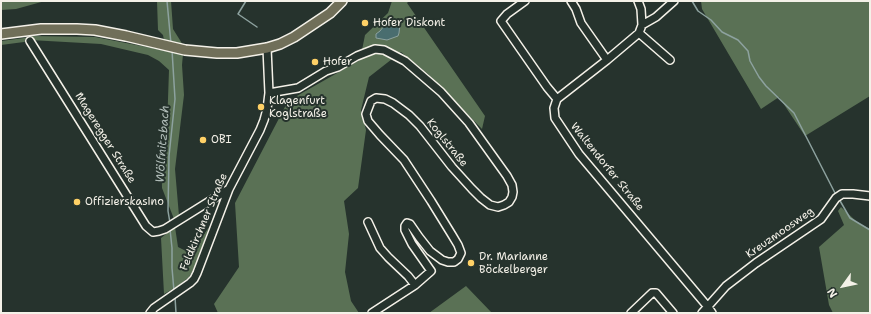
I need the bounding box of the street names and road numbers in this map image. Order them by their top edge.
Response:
street label: Mageregger Straße [72,90,138,186]
street label: Koglstraße [424,116,470,170]
street label: Waltendorfer Straße [567,120,647,214]
street label: Feldkirchner Straße [177,171,231,273]
street label: Kreuzmoosweg [743,205,817,261]

